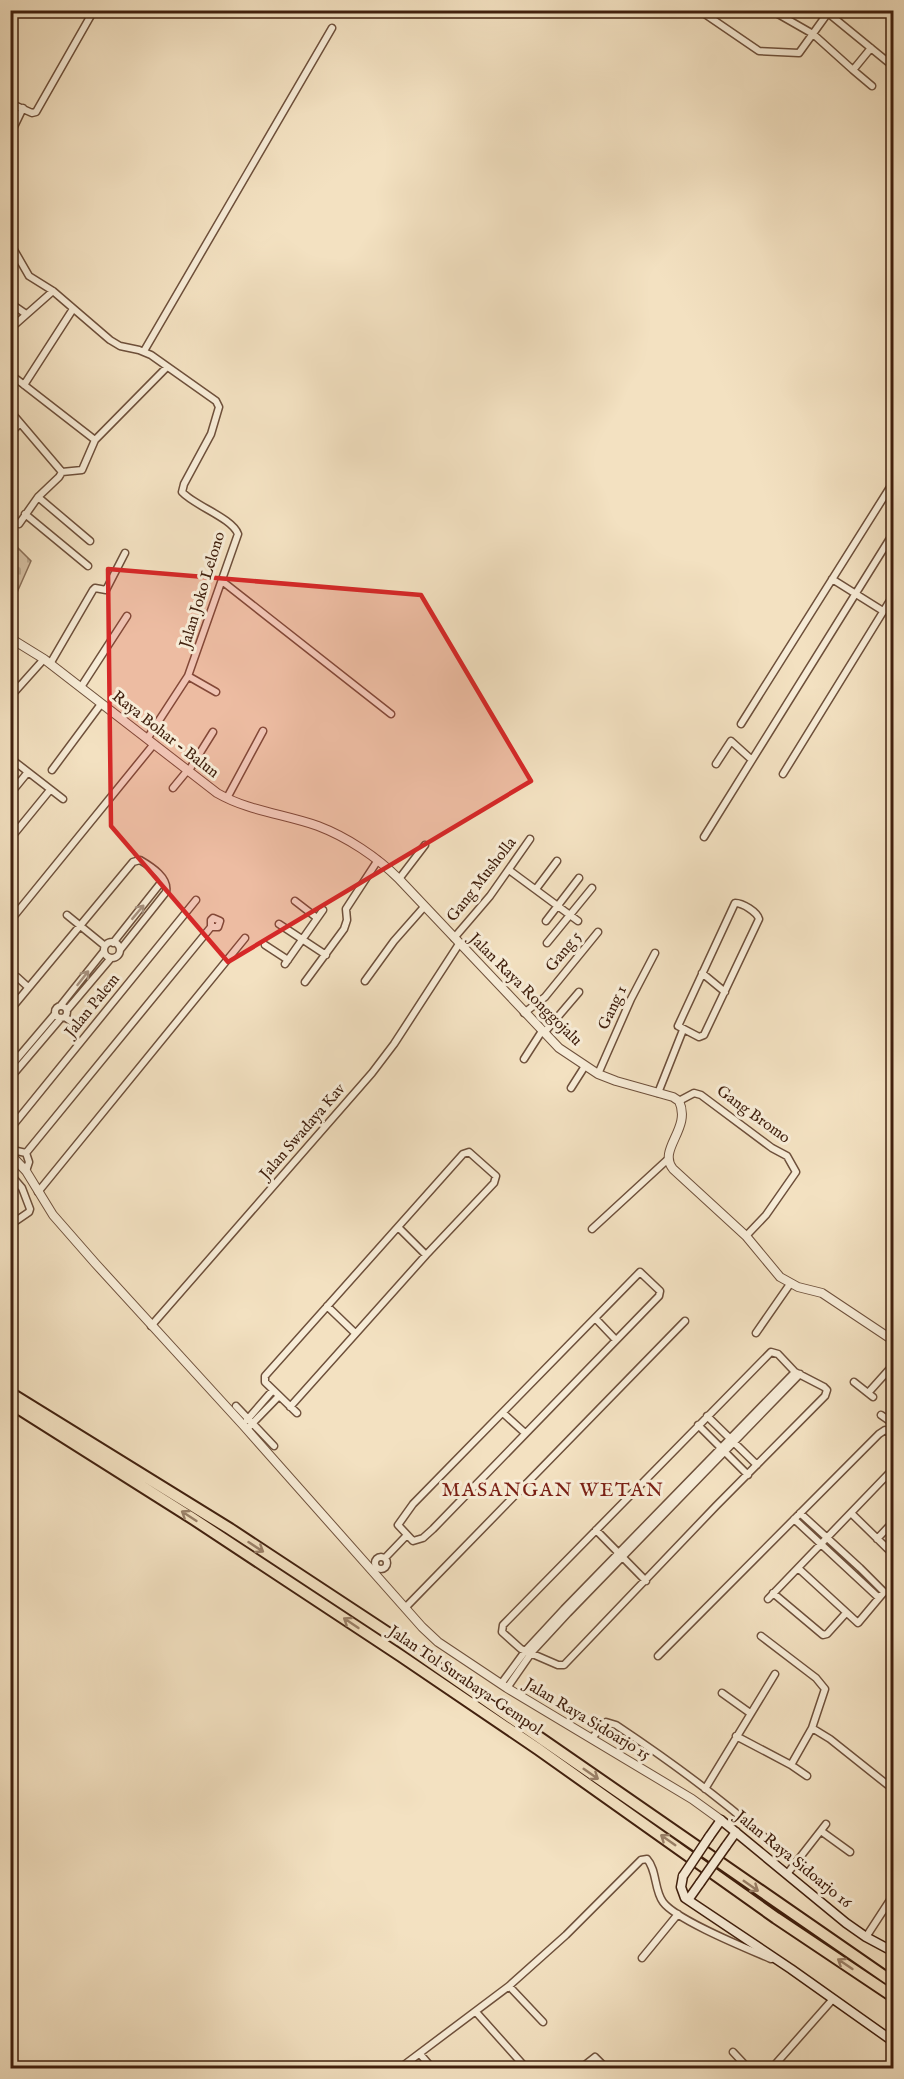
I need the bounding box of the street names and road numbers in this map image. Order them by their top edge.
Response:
street label: Jalan Joko Lelono [175,529,230,652]
street label: Raya Bohar - Balun [107,687,223,783]
street label: Gang Musholla [443,834,521,926]
street label: Jalan Raya Ronggojalu [463,928,586,1051]
street label: Gang 5 [542,928,586,976]
street label: Jalan Palem [60,970,125,1044]
street label: Gang 1 [594,983,632,1033]
street label: Jalan Swadaya Kav [255,1079,351,1186]
street label: Gang Bromo [712,1082,794,1149]
street label: Jalan Tol Surabaya–Gempol [382,1621,546,1740]
street label: Jalan Raya Sidoarjo 15 [519,1673,654,1766]
street label: Jalan Raya Sidoarjo 16 [729,1806,856,1913]

